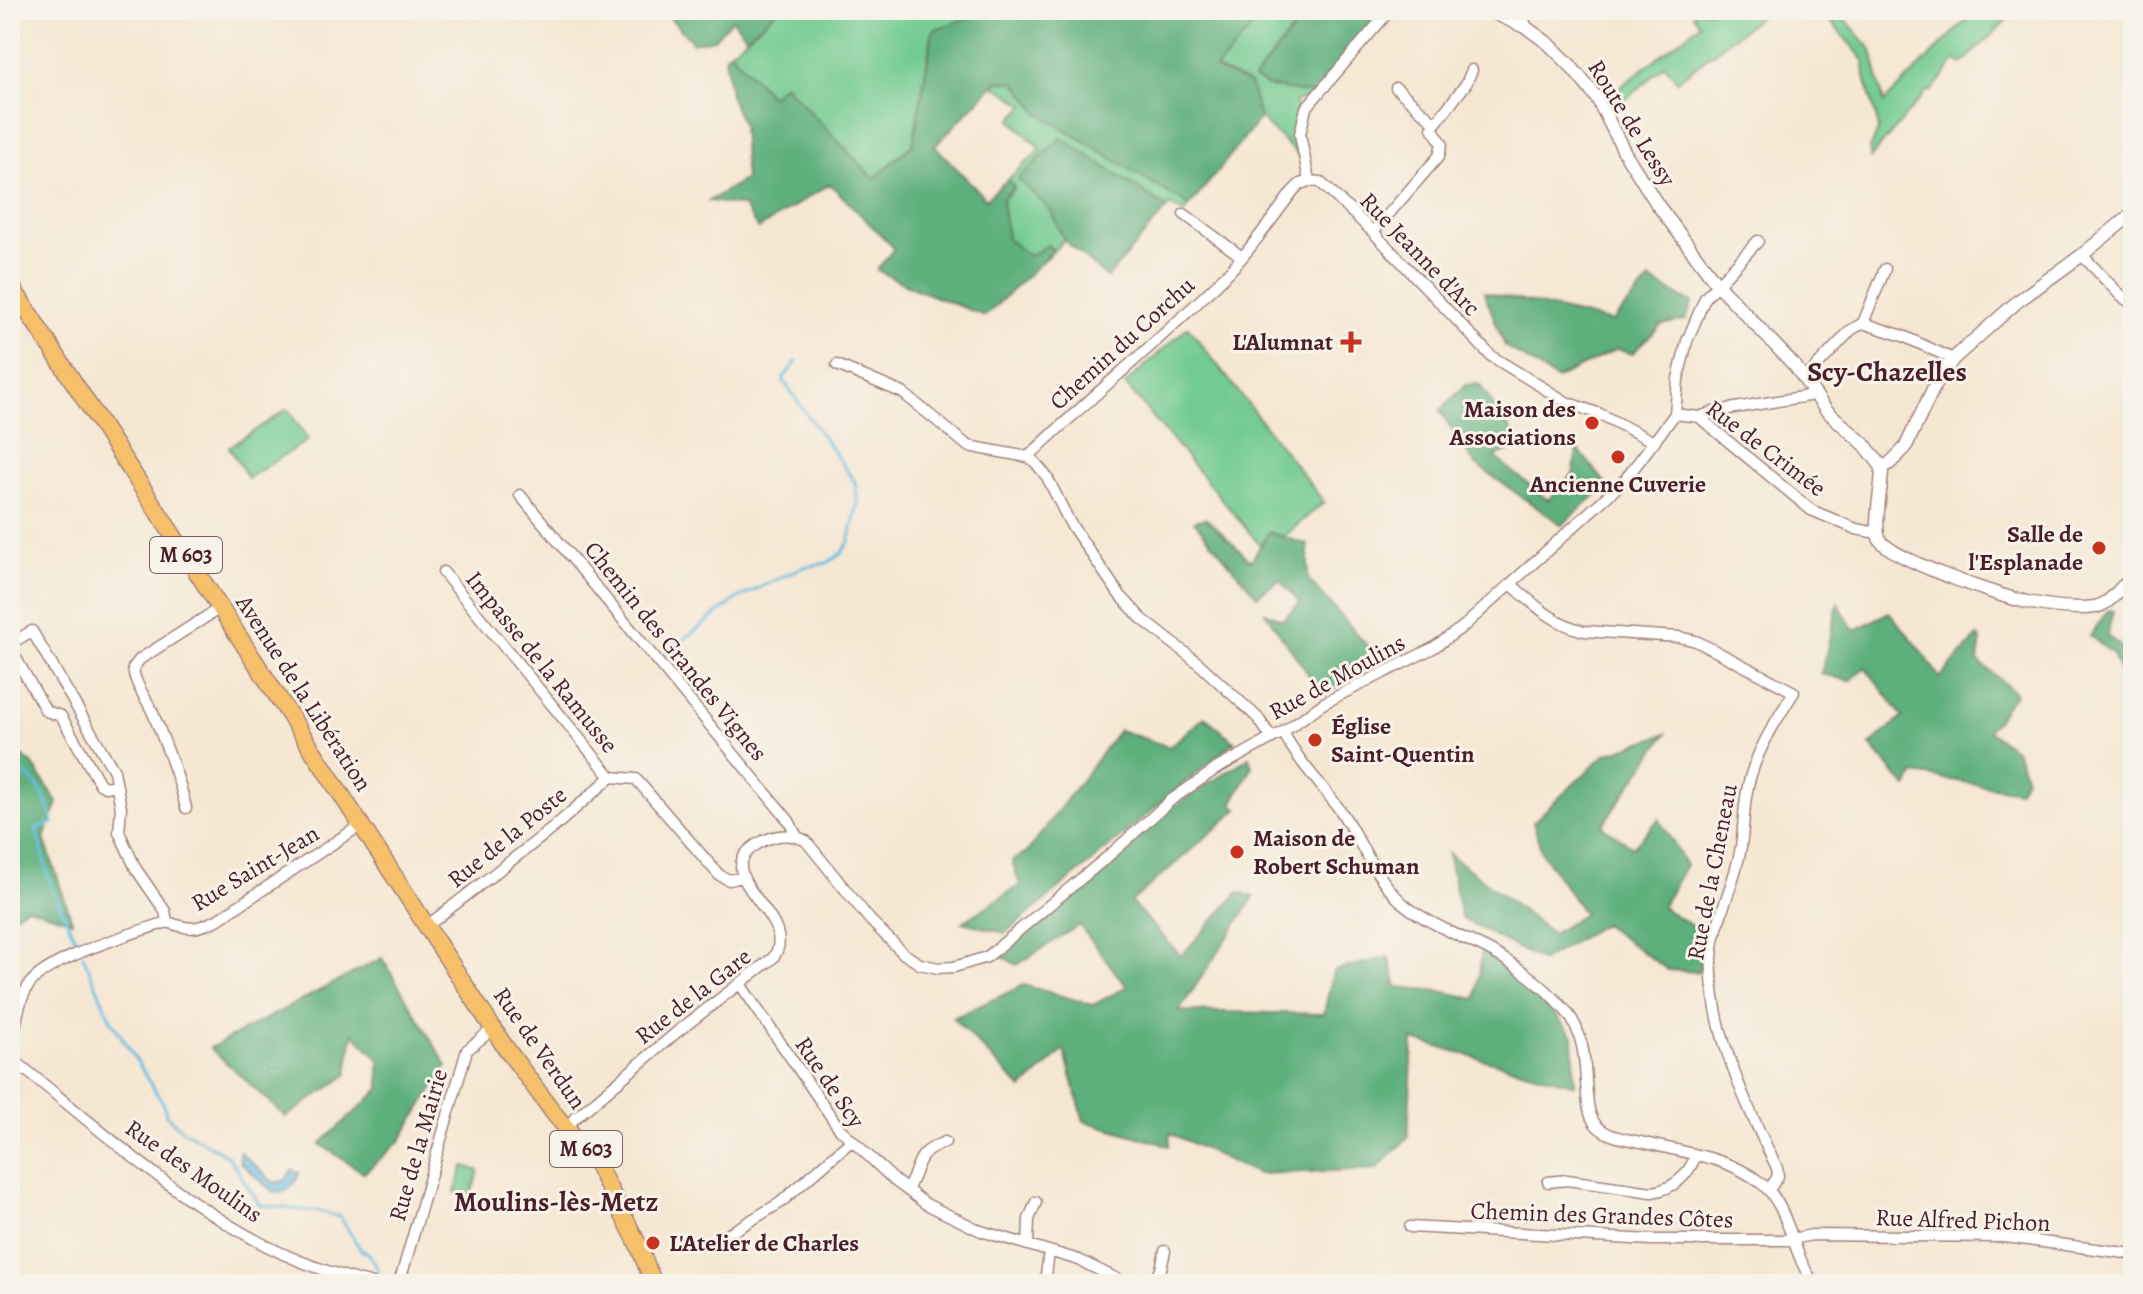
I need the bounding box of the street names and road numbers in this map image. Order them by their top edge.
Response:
street label: Route de Lessy [1580,54,1684,193]
street label: Rue Jeanne d'Arc [1353,185,1487,323]
street label: Chemin du Corchu [1042,269,1202,417]
street label: Rue de Crimée [1699,392,1833,504]
street label: Chemin des Grandes Vignes [577,534,775,768]
road number: M 603 [150,537,222,573]
street label: Impasse de la Ramusse [459,564,625,760]
street label: Avenue de la Libération [228,588,380,797]
street label: Rue de Moulins [1263,626,1411,728]
street label: Rue de la Poste [441,779,573,895]
street label: Rue de la Cheneau [1679,781,1745,963]
street label: Rue Saint-Jean [185,817,325,919]
street label: Rue de la Gare [628,941,758,1051]
street label: Rue de Verdun [486,980,594,1116]
street label: Rue de Scy [788,1030,872,1134]
street label: Rue de la Mairie [381,1065,455,1225]
street label: Rue des Moulins [119,1112,269,1230]
road number: M 603 [550,1131,622,1167]
street label: Chemin des Grandes Côtes [1470,1194,1734,1236]
street label: Rue Alfred Pichon [1875,1201,2051,1239]

